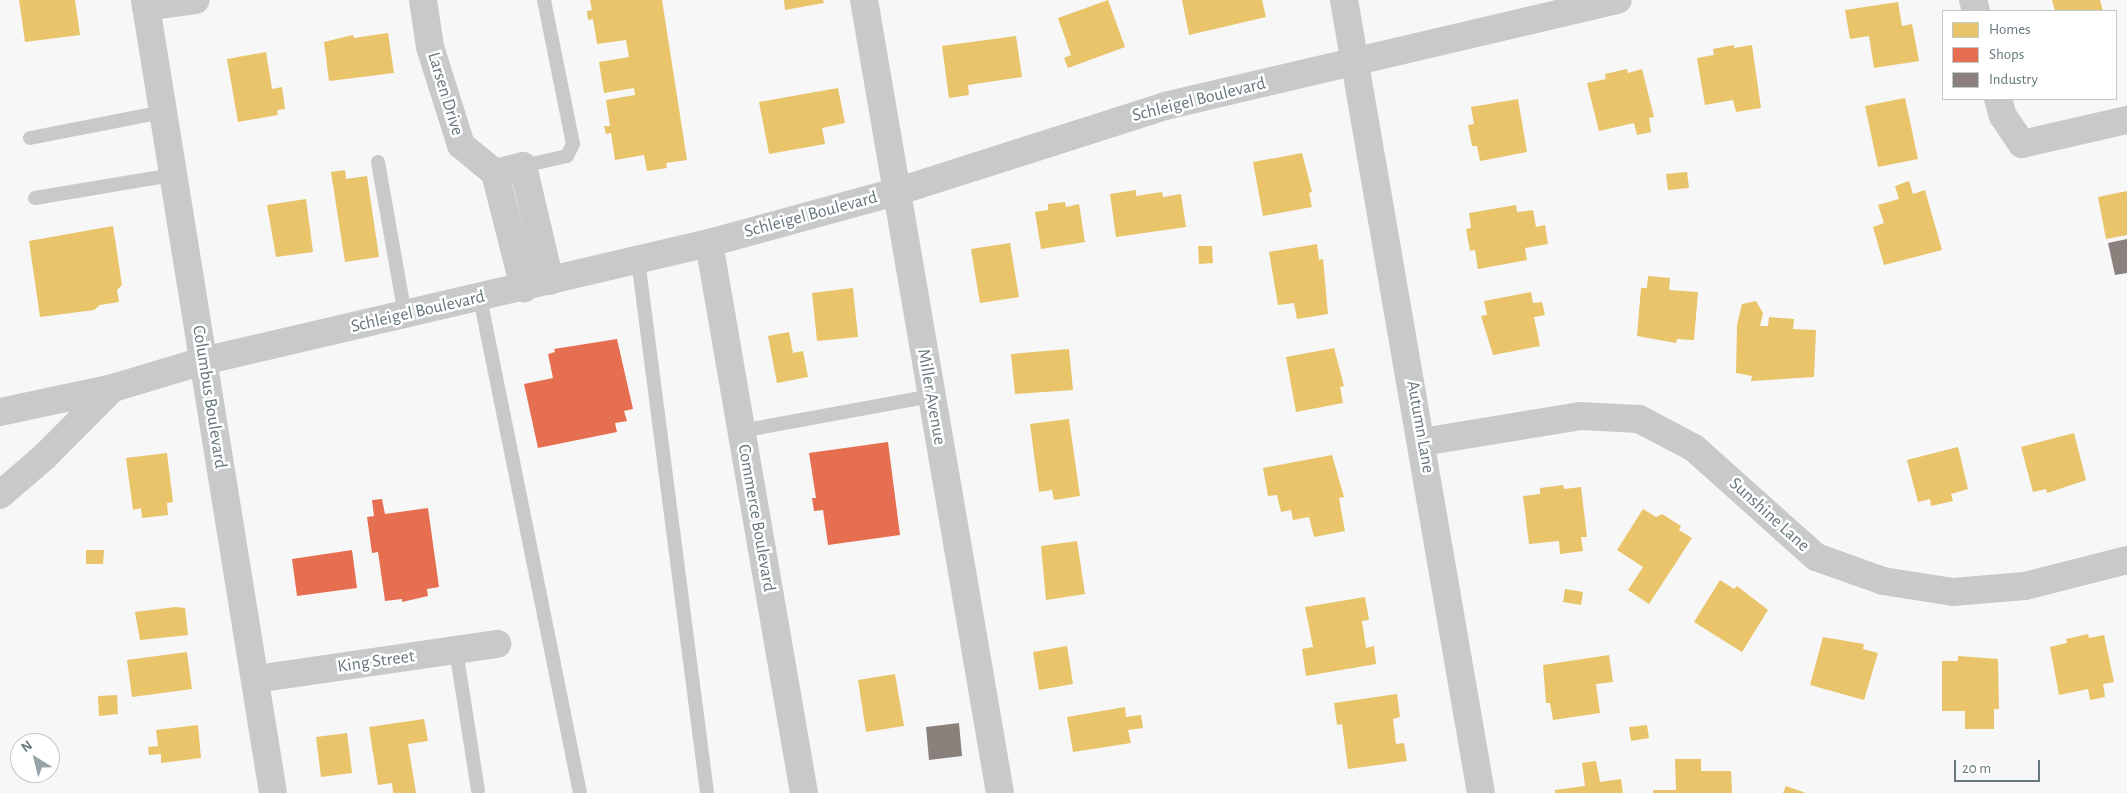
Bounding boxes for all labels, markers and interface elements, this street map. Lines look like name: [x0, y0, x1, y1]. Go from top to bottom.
legend: [1942, 10, 2117, 100]
text: Homes: [1989, 22, 2031, 37]
text: Shops: [1989, 47, 2024, 62]
street label: Larsen Drive: [422, 50, 468, 138]
text: Industry: [1989, 72, 2038, 87]
street label: Schleigel Boulevard: [1130, 73, 1268, 127]
street label: Schleigel Boulevard: [742, 187, 880, 243]
street label: Schleigel Boulevard: [349, 286, 487, 338]
street label: Columbus Boulevard: [187, 324, 231, 470]
street label: Miller Avenue: [912, 347, 950, 447]
street label: Autumn Lane: [1401, 379, 1439, 475]
street label: Commerce Boulevard: [732, 443, 780, 593]
street label: Sunshine Lane: [1724, 473, 1814, 557]
street label: King Street: [336, 646, 416, 678]
north arrow: [10, 733, 60, 783]
text: N: [19, 738, 35, 755]
scale bar: [1957, 750, 2043, 782]
text: 20 m: [1962, 761, 1991, 776]

